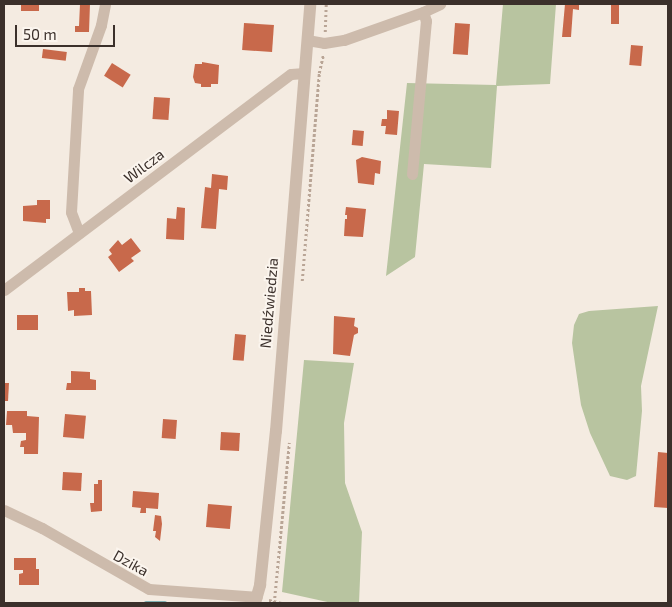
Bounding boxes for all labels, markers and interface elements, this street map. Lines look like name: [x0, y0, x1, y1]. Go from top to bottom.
scale bar: [18, 15, 118, 47]
text: 50 m: [23, 25, 57, 43]
street label: Wilcza: [120, 145, 168, 187]
street label: Niedźwiedzia: [256, 257, 282, 349]
street label: Dzika: [110, 546, 152, 580]

